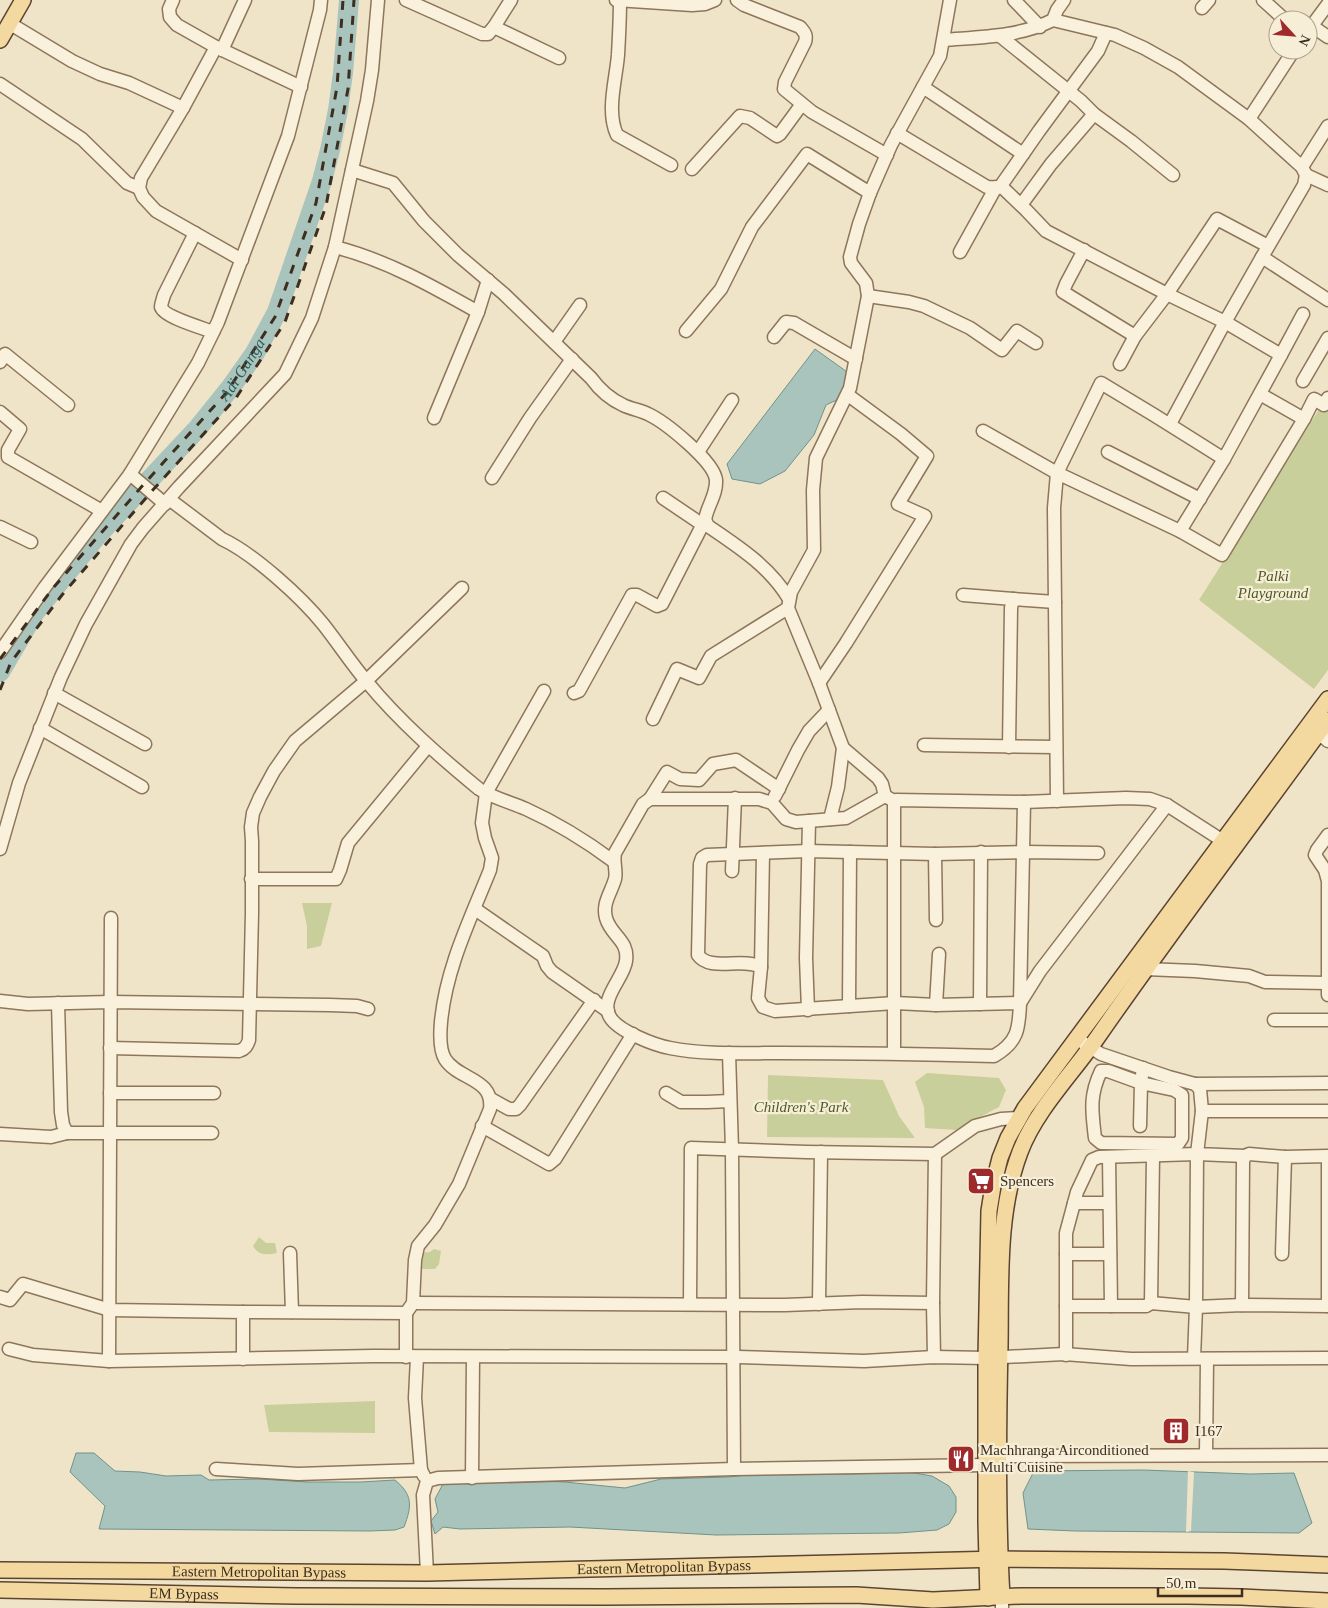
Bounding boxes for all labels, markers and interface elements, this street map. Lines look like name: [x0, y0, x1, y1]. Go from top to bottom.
north arrow: [1268, 10, 1318, 60]
text: N: [1295, 33, 1313, 48]
water label: Adi Ganga: [215, 335, 268, 404]
park label: Palki Playground: [1237, 568, 1309, 601]
park label: Children's Park: [754, 1099, 849, 1115]
supermarket icon: Spencers: [966, 1166, 996, 1196]
place label: Spencers: [1000, 1173, 1054, 1189]
building icon: I167: [1161, 1416, 1191, 1446]
place label: I167: [1195, 1423, 1223, 1439]
place label: Machhranga Airconditioned Multi Cuisine: [980, 1442, 1149, 1475]
restaurant icon: Machhranga Airconditioned Multi Cuisine: [946, 1444, 976, 1474]
street label: Eastern Metropolitan Bypass: [577, 1557, 751, 1577]
street label: Eastern Metropolitan Bypass: [172, 1563, 346, 1580]
scale bar: [1158, 1566, 1242, 1598]
text: 50 m: [1166, 1575, 1197, 1591]
street label: EM Bypass: [149, 1585, 219, 1602]

